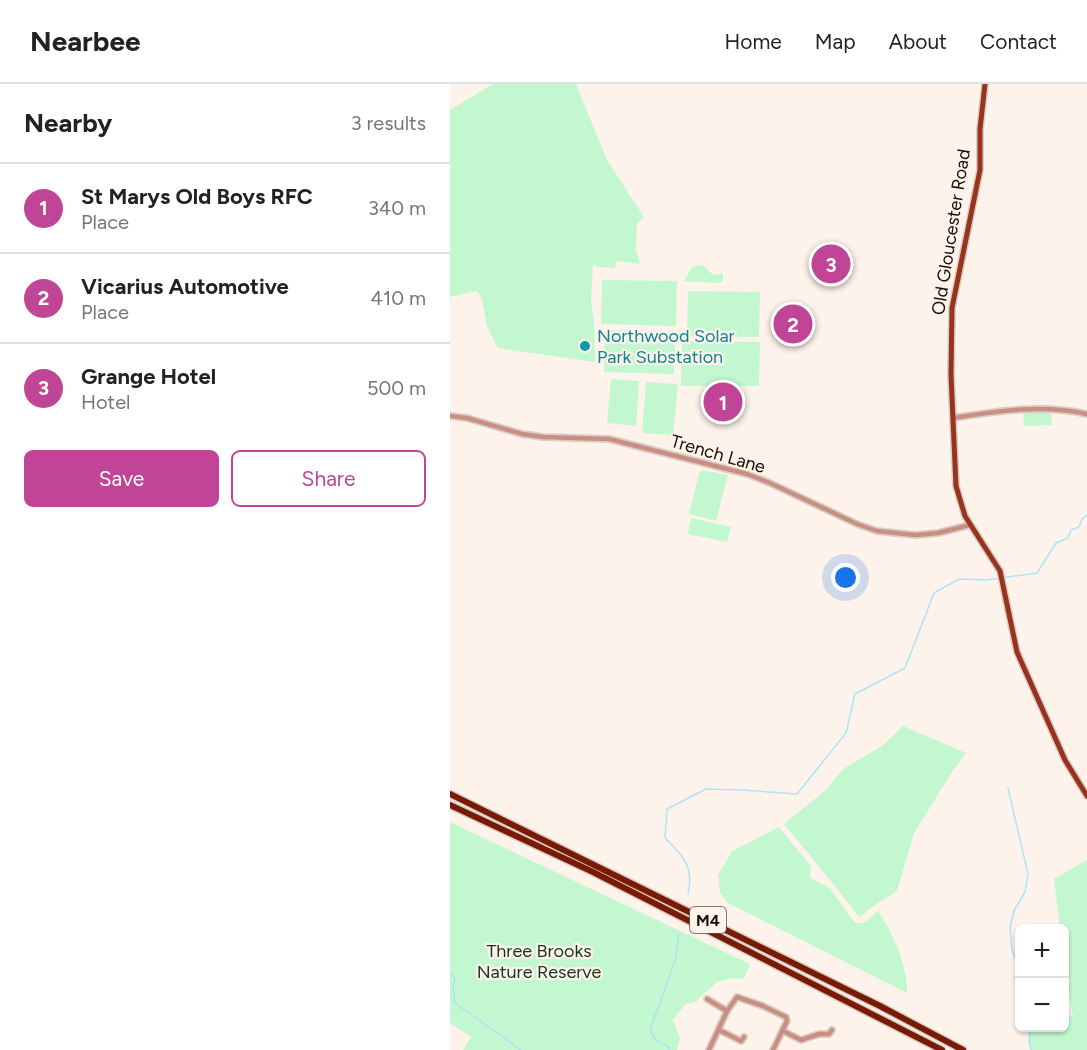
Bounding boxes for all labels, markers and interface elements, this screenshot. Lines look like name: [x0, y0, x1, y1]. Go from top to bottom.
text: Nearbee: [30, 24, 140, 58]
text: Home: [725, 29, 782, 54]
text: Map: [815, 29, 856, 54]
text: About: [889, 29, 947, 54]
text: Contact: [980, 29, 1057, 54]
text: Nearby: [24, 107, 112, 139]
text: 3 results: [351, 111, 426, 135]
street label: Old Gloucester Road: [927, 148, 975, 316]
text: St Marys Old Boys RFC: [81, 183, 313, 210]
text: 1: [39, 196, 48, 220]
text: 340 m: [368, 196, 426, 220]
text: Place: [81, 210, 129, 234]
pin: 3: [812, 242, 850, 286]
text: Vicarius Automotive: [81, 273, 289, 300]
text: 2: [38, 286, 49, 310]
text: 410 m: [371, 286, 426, 310]
text: Place: [81, 300, 129, 324]
pin: 2: [774, 302, 812, 346]
place label: Northwood Solar Park Substation: [597, 325, 735, 368]
marker: Northwood Solar Park Substation: [578, 339, 592, 353]
text: Grange Hotel: [81, 363, 216, 390]
text: 3: [38, 376, 49, 400]
text: 500 m: [367, 376, 426, 400]
pin: 1: [704, 380, 742, 424]
text: Hotel: [81, 390, 130, 414]
street label: Trench Lane: [668, 430, 768, 478]
button: Save: [24, 450, 219, 507]
button: Share: [231, 450, 426, 507]
your location: [831, 563, 860, 592]
road number: M4: [690, 907, 726, 933]
map controls: [1015, 924, 1069, 1032]
button: +: [1015, 924, 1069, 978]
park label: Three Brooks Nature Reserve: [477, 940, 602, 983]
button: −: [1015, 978, 1069, 1032]

